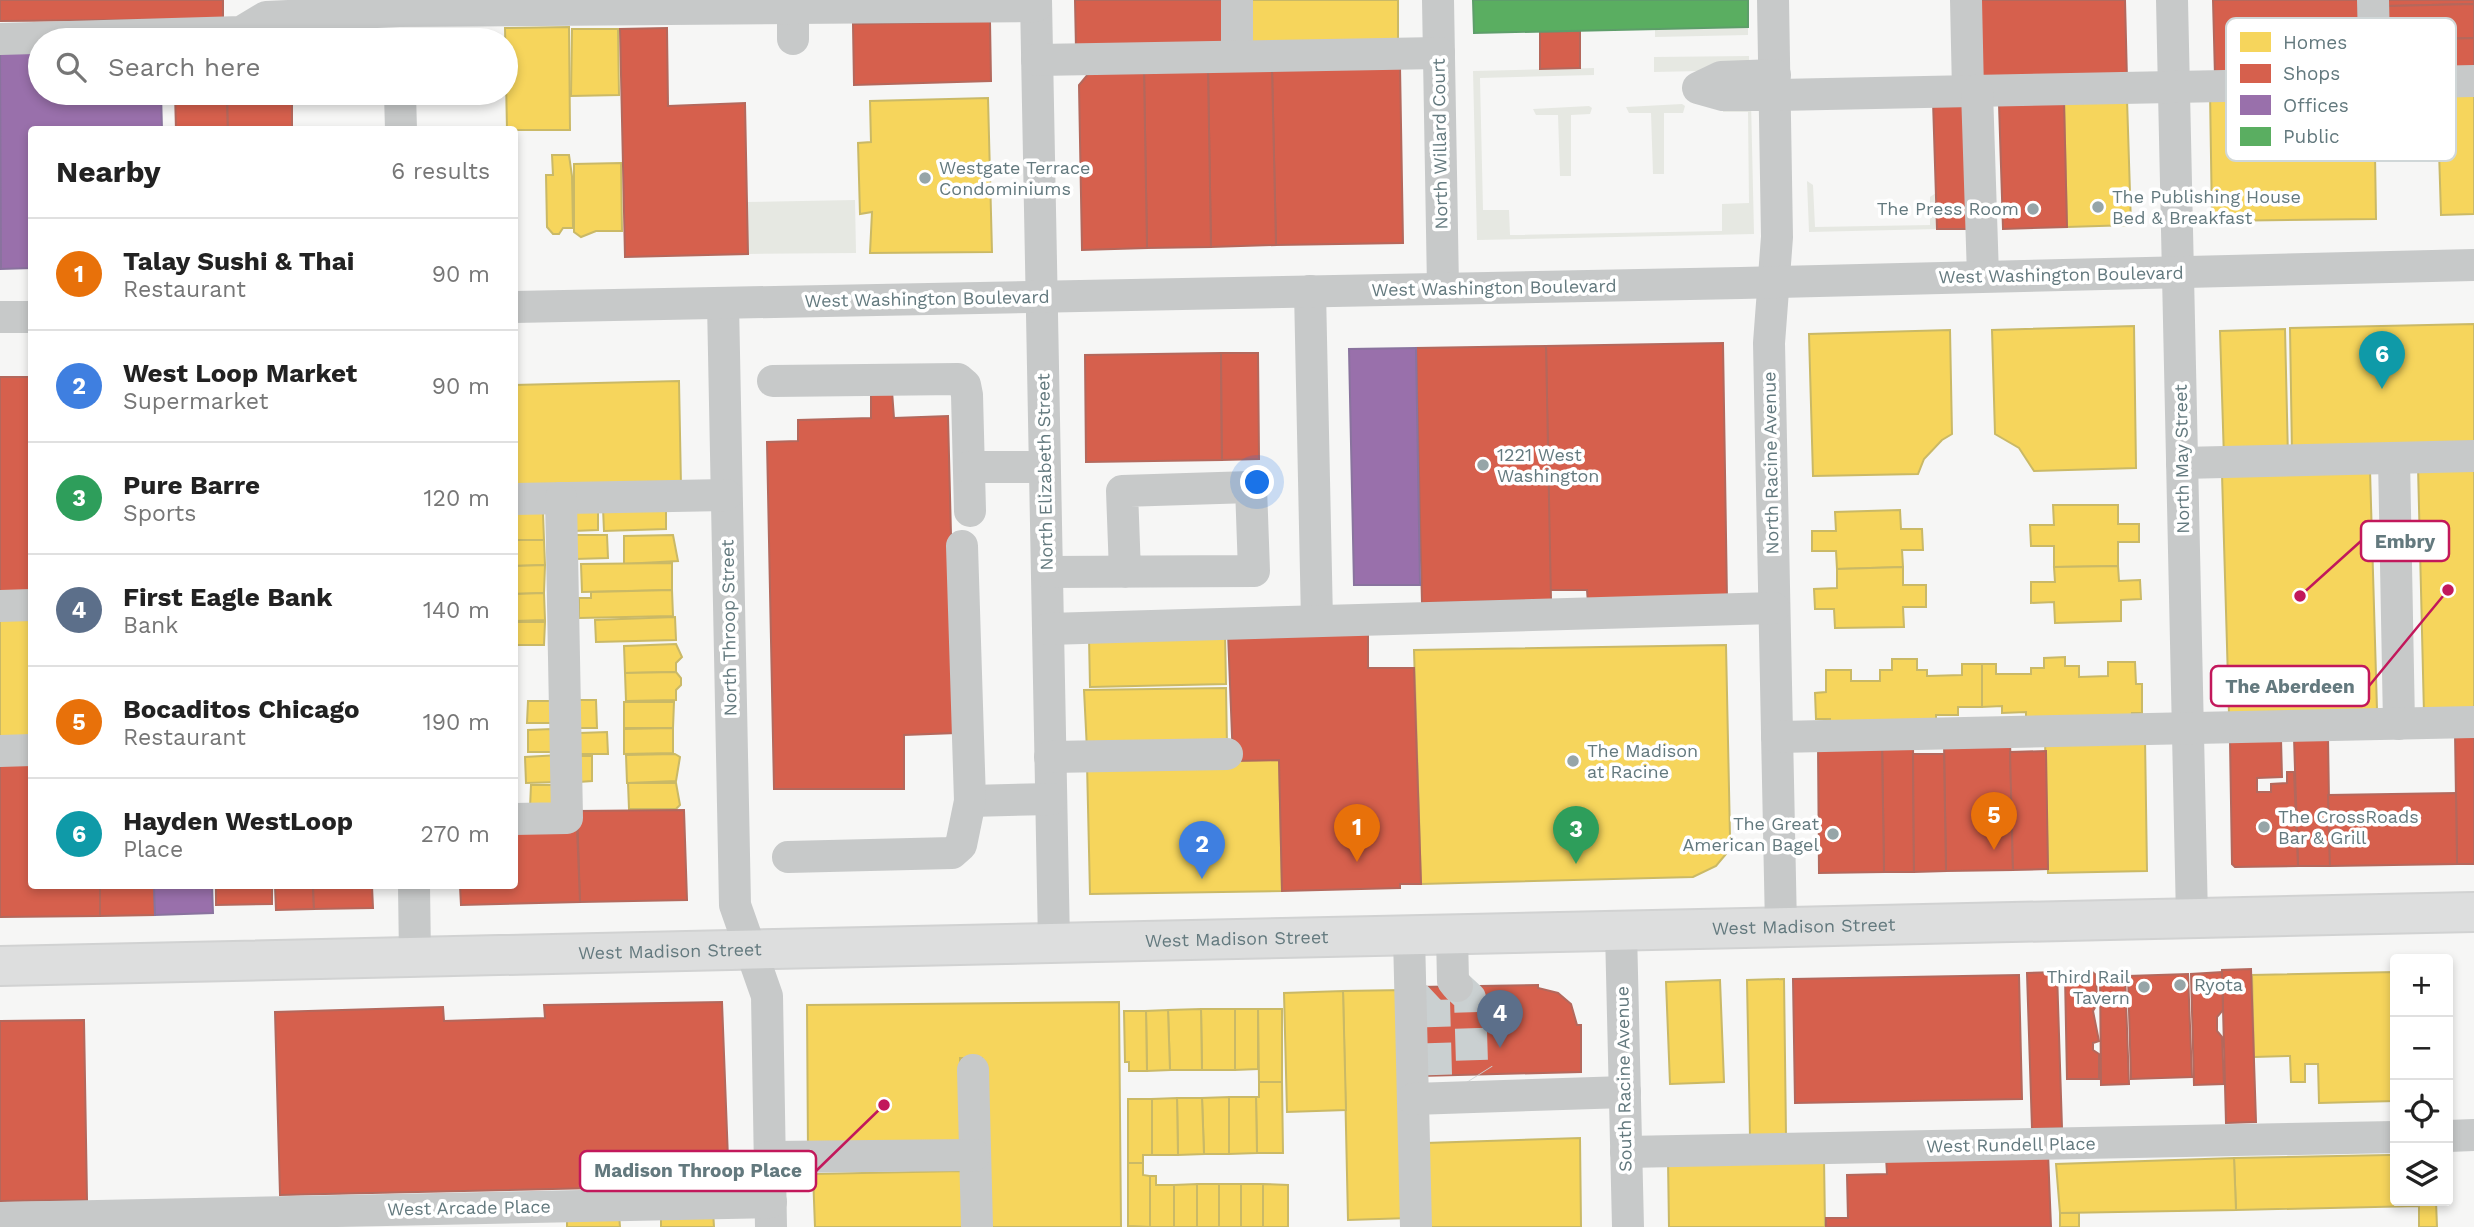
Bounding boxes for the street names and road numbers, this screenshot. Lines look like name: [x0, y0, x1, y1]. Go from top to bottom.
street label: North Willard Court: [1427, 58, 1451, 230]
street label: West Washington Boulevard: [1938, 262, 2184, 287]
street label: West Washington Boulevard: [1371, 275, 1617, 300]
street label: West Washington Boulevard: [804, 286, 1050, 311]
street label: North Racine Avenue: [1758, 371, 1783, 555]
street label: North Elizabeth Street: [1032, 373, 1057, 571]
street label: North May Street: [2170, 384, 2193, 534]
street label: North Throop Street: [716, 539, 741, 717]
street label: West Madison Street: [1712, 914, 1896, 939]
street label: West Madison Street: [1145, 926, 1329, 951]
street label: West Madison Street: [578, 938, 762, 963]
street label: South Racine Avenue: [1611, 986, 1636, 1172]
street label: West Rundell Place: [1926, 1133, 2096, 1156]
street label: West Arcade Place: [387, 1196, 551, 1219]

